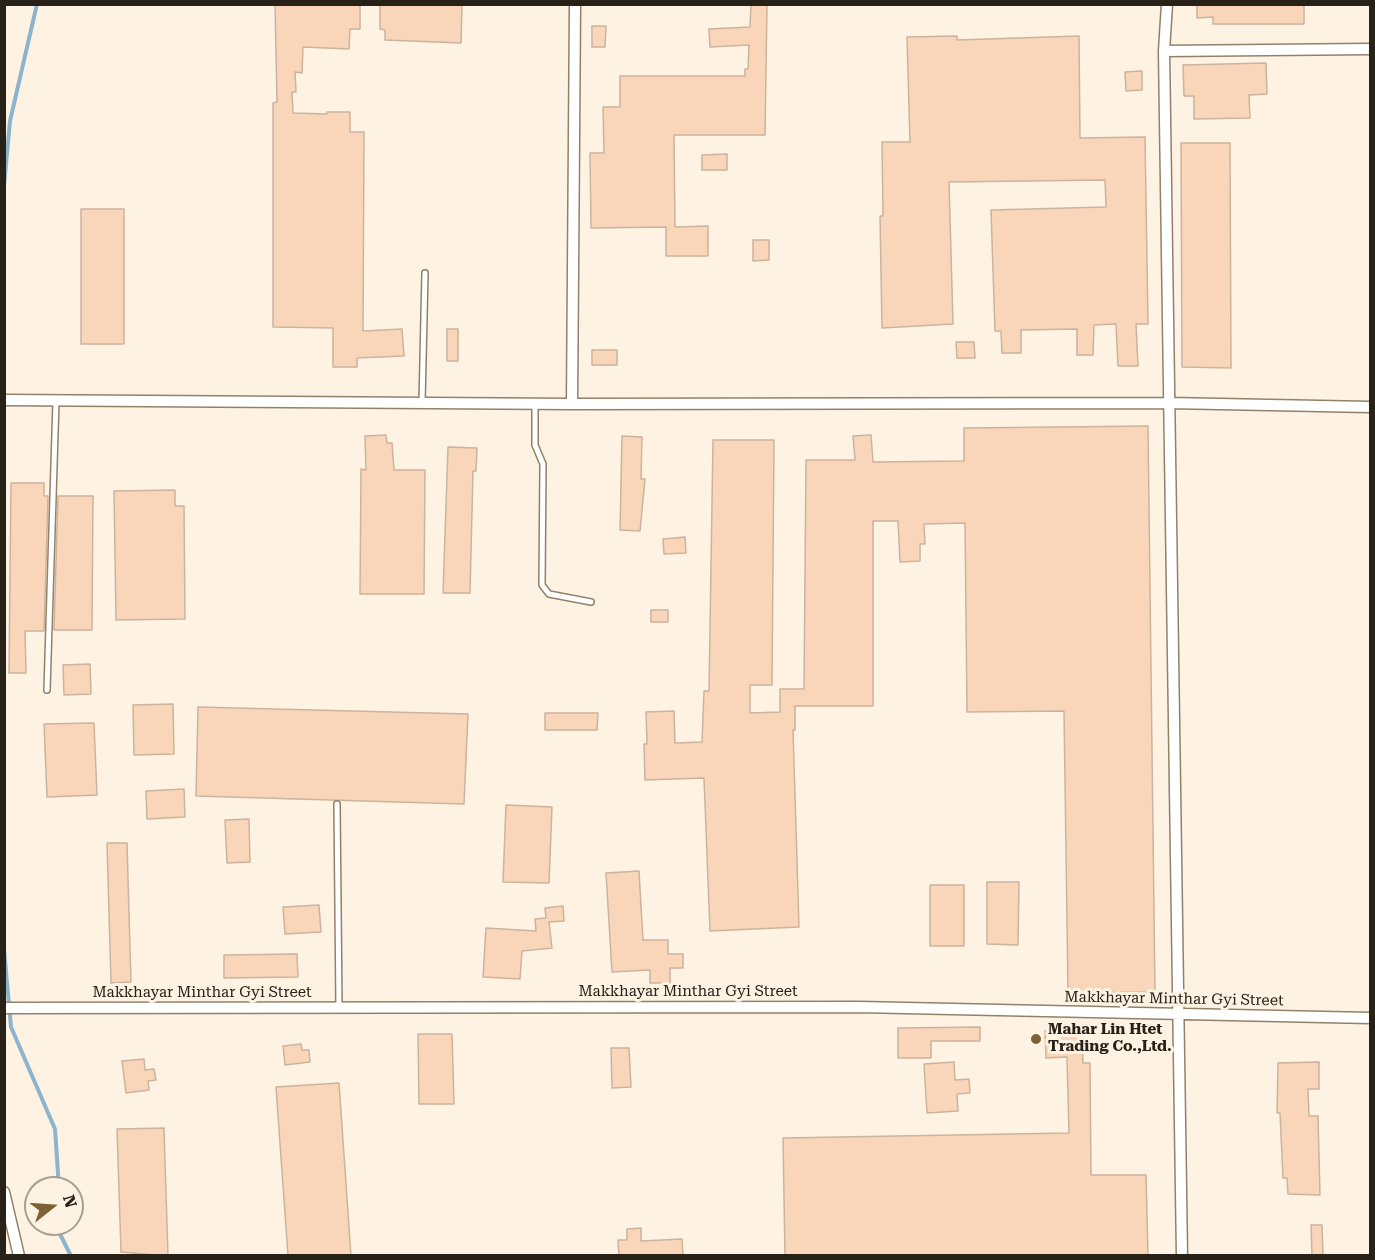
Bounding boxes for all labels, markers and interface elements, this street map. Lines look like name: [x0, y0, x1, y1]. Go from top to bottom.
street label: Makkhayar Minthar Gyi Street: [578, 983, 798, 1001]
street label: Makkhayar Minthar Gyi Street: [92, 984, 312, 1002]
street label: Makkhayar Minthar Gyi Street: [1064, 988, 1284, 1010]
place label: Mahar Lin Htet Trading Co.,Ltd.: [1048, 1021, 1172, 1056]
marker: Mahar Lin Htet Trading Co.,Ltd.: [1029, 1032, 1043, 1046]
north arrow: [24, 1176, 84, 1236]
text: N: [59, 1192, 81, 1210]

